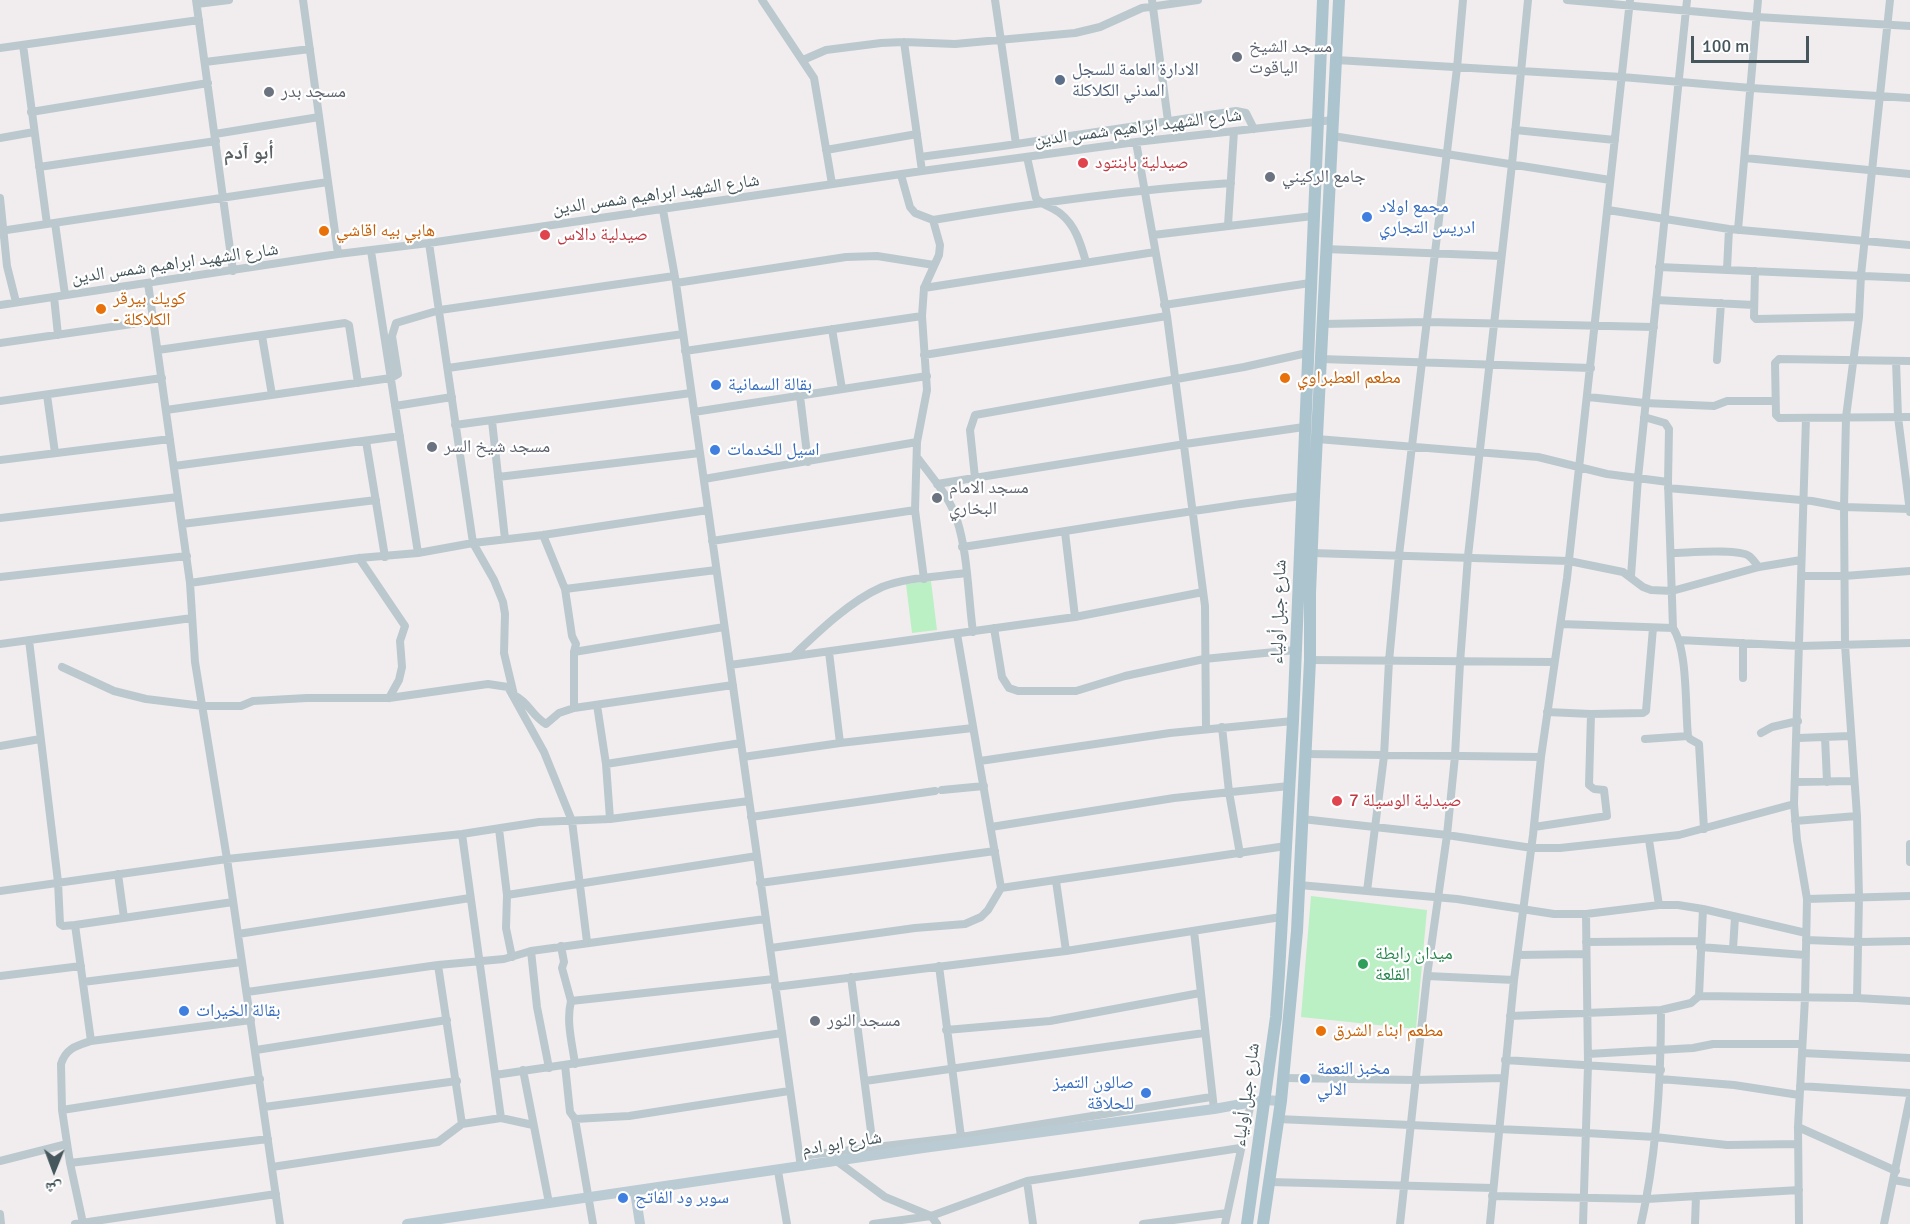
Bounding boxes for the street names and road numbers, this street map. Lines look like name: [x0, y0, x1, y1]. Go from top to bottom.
street label: شارع الشهيد ابراهيم شمس الدين: [1033, 105, 1243, 151]
street label: شارع الشهيد ابراهيم شمس الدين: [551, 170, 761, 220]
street label: شارع الشهيد ابراهيم شمس الدين: [70, 239, 280, 289]
street label: شارع جبل أولياء: [1266, 559, 1292, 665]
street label: شارع جبل أولياء: [1229, 1042, 1265, 1148]
street label: شارع ابو ادم: [801, 1127, 883, 1161]

